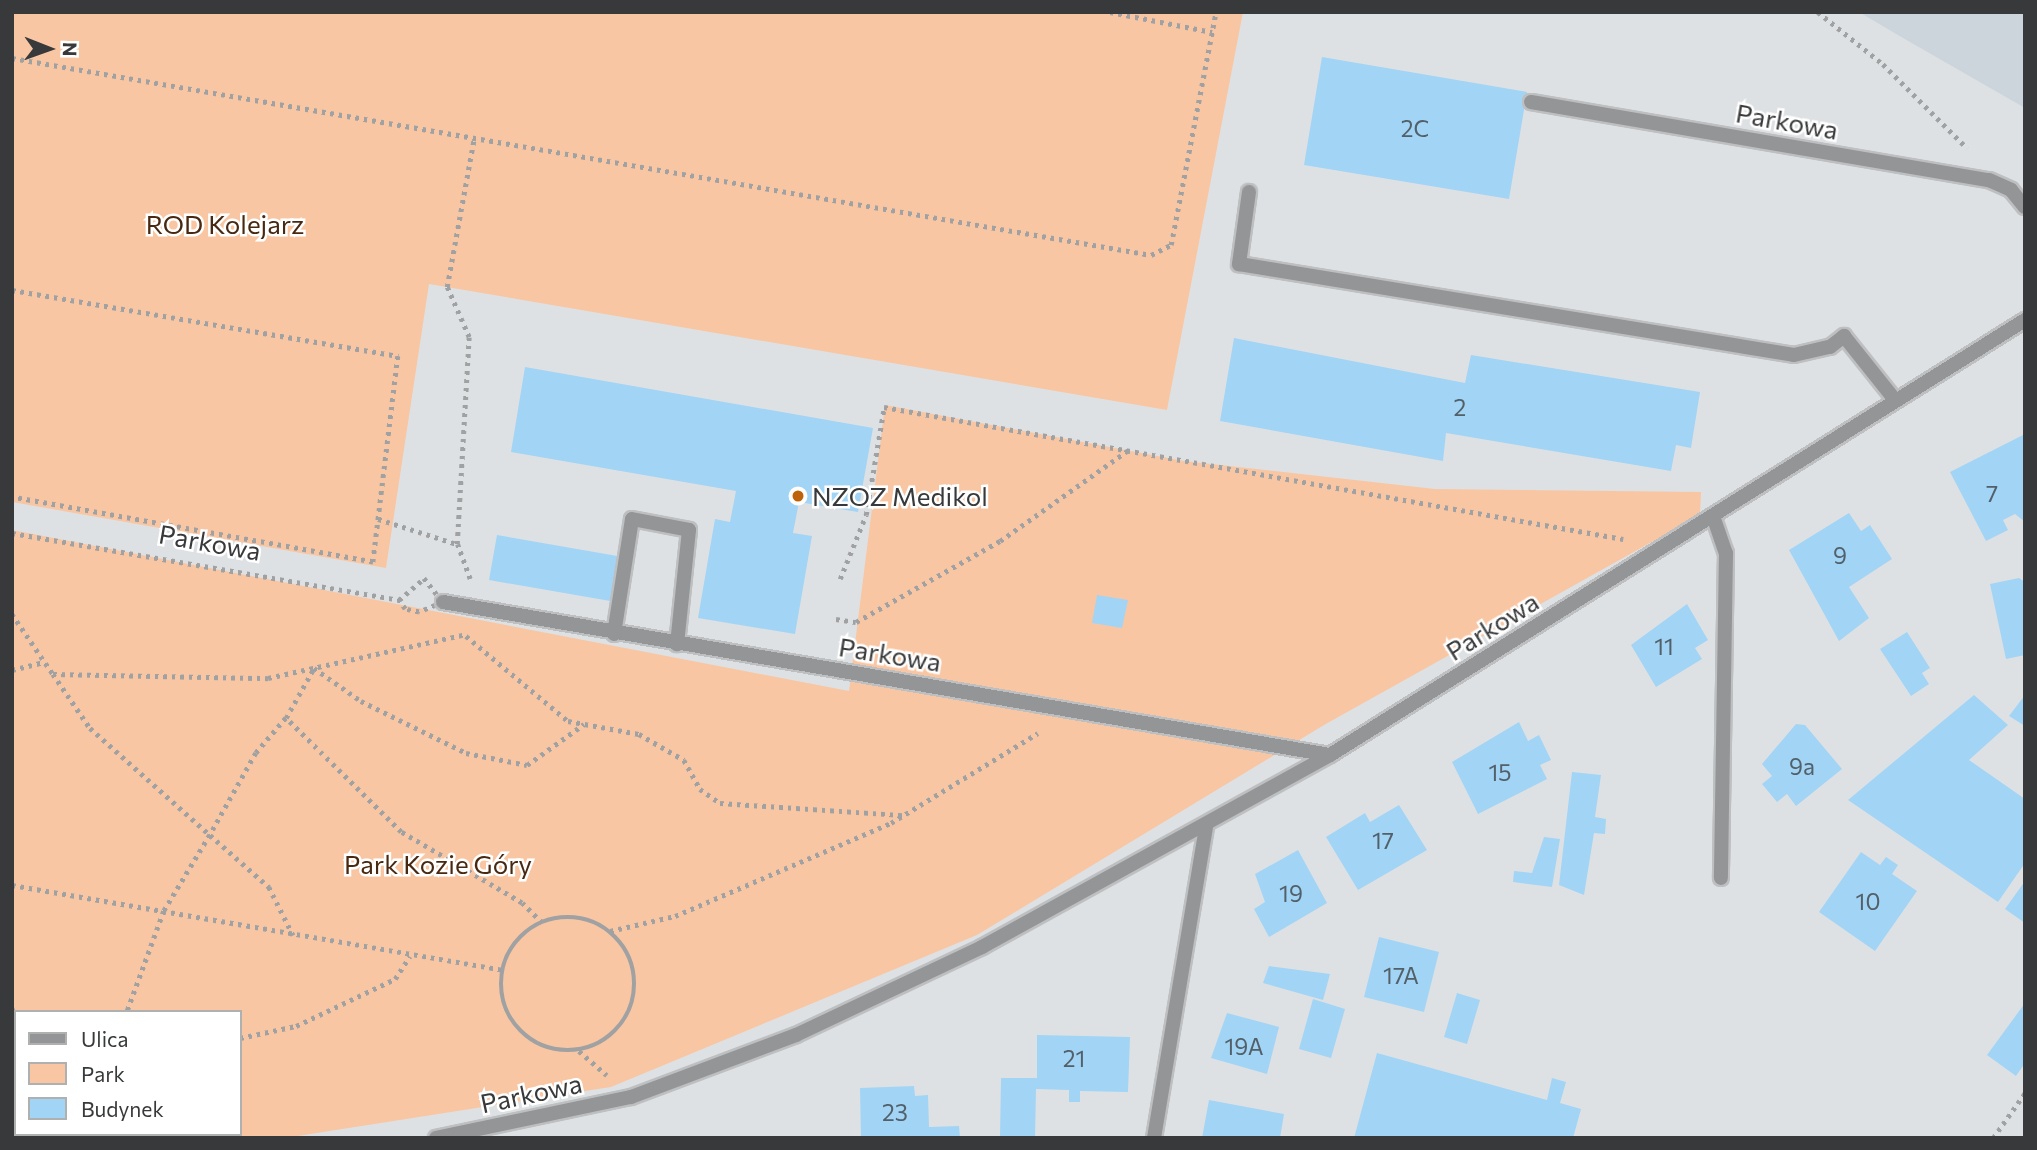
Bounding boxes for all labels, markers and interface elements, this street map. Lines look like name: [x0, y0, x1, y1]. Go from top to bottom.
north arrow: [14, 14, 84, 84]
text: N: [59, 42, 82, 57]
street label: Parkowa: [1734, 97, 1840, 145]
house number: 2C: [1401, 114, 1429, 142]
park label: ROD Kolejarz: [146, 208, 304, 240]
house number: 2: [1454, 393, 1466, 421]
house number: 7: [1986, 479, 1998, 507]
place label: NZOZ Medikol: [812, 480, 988, 512]
marker: NZOZ Medikol: [790, 488, 806, 504]
street label: Parkowa: [157, 518, 263, 566]
house number: 9: [1833, 541, 1847, 569]
street label: Parkowa: [1440, 585, 1544, 667]
street label: Parkowa: [837, 631, 943, 677]
house number: 11: [1654, 632, 1674, 660]
house number: 9a: [1789, 752, 1815, 780]
house number: 15: [1488, 758, 1512, 786]
house number: 17: [1372, 826, 1394, 854]
park label: Park Kozie Góry: [344, 848, 532, 880]
house number: 19: [1279, 879, 1303, 907]
house number: 10: [1856, 887, 1880, 915]
house number: 17A: [1383, 961, 1419, 989]
legend: [14, 1010, 242, 1136]
text: Ulica: [81, 1026, 128, 1051]
house number: 19A: [1224, 1032, 1264, 1060]
house number: 21: [1063, 1044, 1085, 1072]
text: Park: [81, 1061, 125, 1086]
street label: Parkowa: [477, 1067, 585, 1119]
text: Budynek: [81, 1096, 164, 1121]
house number: 23: [882, 1098, 908, 1126]

